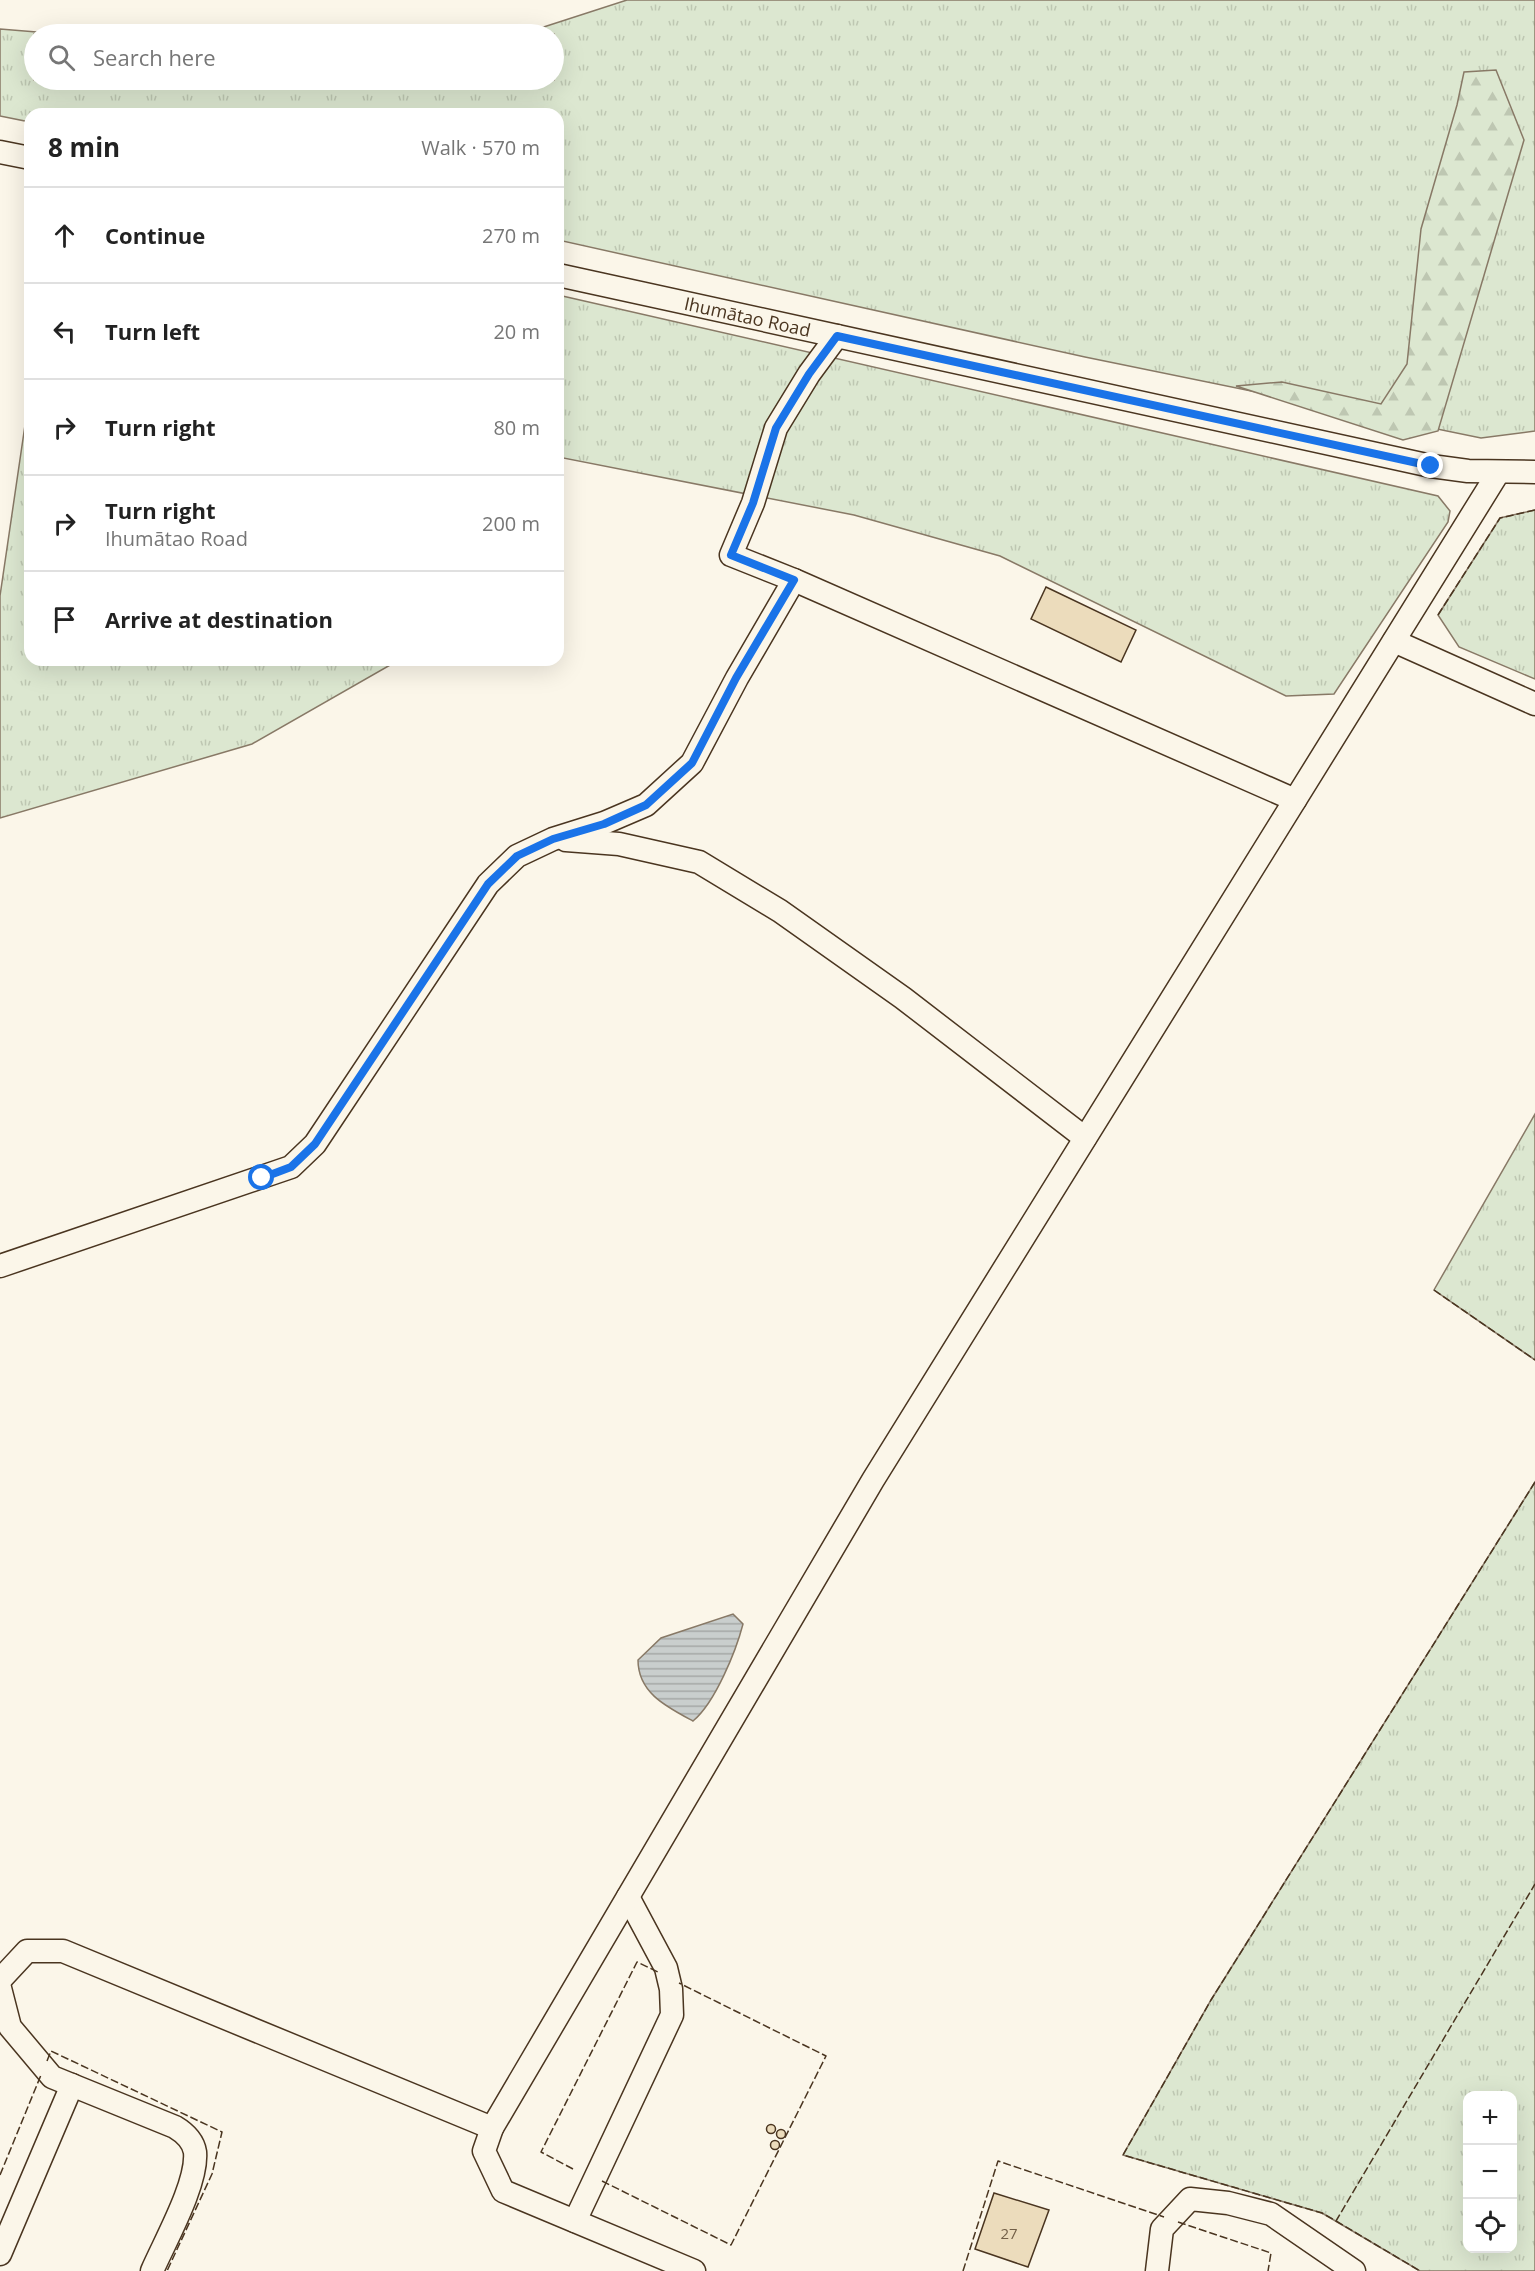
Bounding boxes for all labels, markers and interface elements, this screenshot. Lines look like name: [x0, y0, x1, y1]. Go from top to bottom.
search box: [24, 24, 564, 90]
icon: search: [45, 41, 78, 74]
text: Search here: [93, 42, 216, 72]
text: 8 min: [48, 129, 120, 165]
text: Walk · 570 m: [421, 134, 540, 161]
icon: ahead: [48, 219, 81, 252]
text: Continue: [105, 220, 205, 250]
text: 270 m: [482, 222, 540, 249]
street label: Ihumātao Road: [682, 291, 813, 342]
icon: left: [48, 315, 81, 348]
text: Turn left: [105, 316, 200, 346]
text: 20 m: [493, 318, 540, 345]
icon: right: [48, 411, 81, 444]
text: Turn right: [105, 412, 216, 442]
text: 80 m: [493, 414, 540, 441]
route end: [1417, 452, 1443, 478]
text: Turn right: [105, 495, 216, 525]
icon: right: [48, 507, 81, 540]
text: 200 m: [482, 510, 540, 537]
text: Ihumātao Road: [105, 525, 248, 552]
icon: arrive: [48, 603, 81, 636]
text: Arrive at destination: [105, 604, 333, 634]
route start: [248, 1164, 274, 1190]
map controls: [1463, 2091, 1517, 2253]
button: +: [1463, 2091, 1517, 2145]
button: −: [1463, 2145, 1517, 2199]
button: locate: [1463, 2199, 1517, 2253]
house number: 27: [1000, 2223, 1018, 2243]

